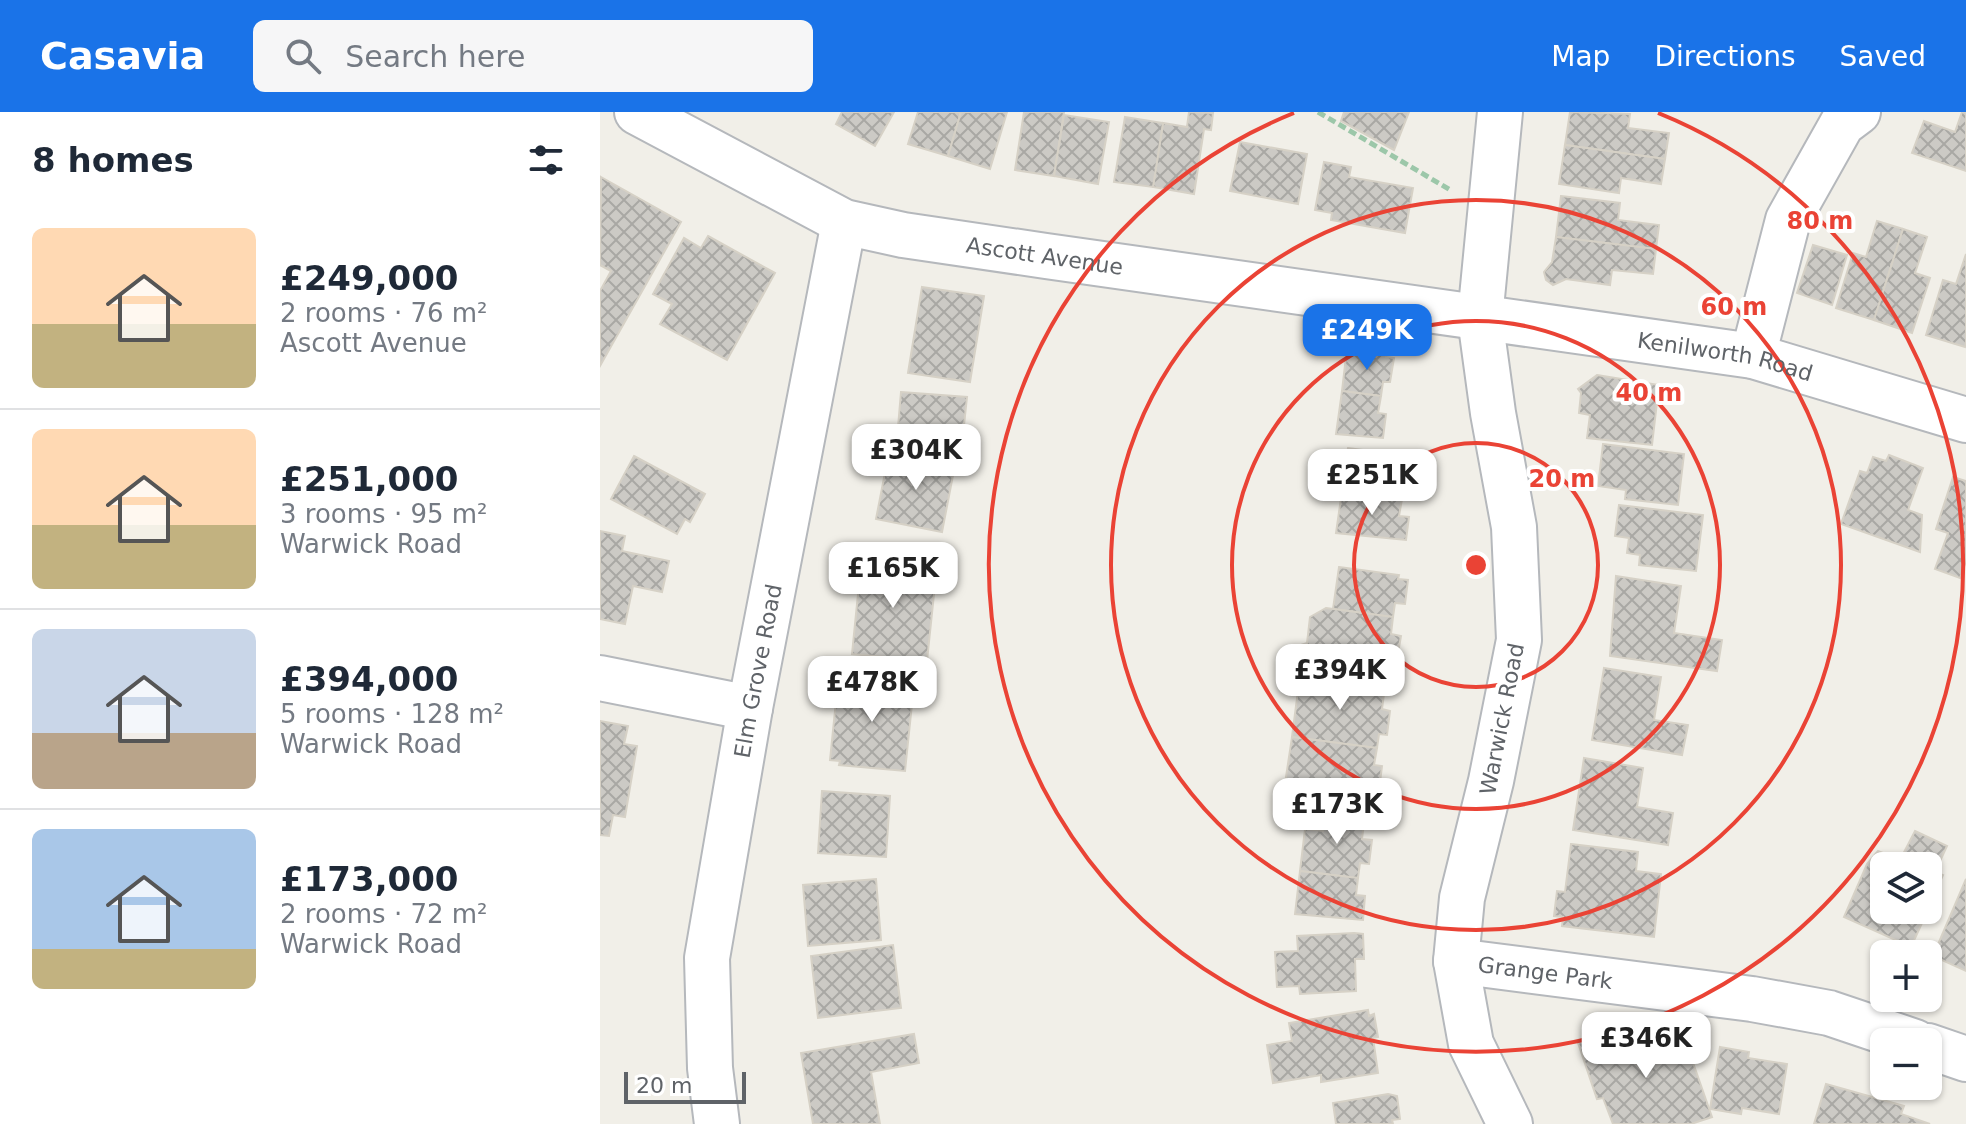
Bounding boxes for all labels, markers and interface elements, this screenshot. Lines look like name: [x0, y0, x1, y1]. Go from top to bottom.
search box: [253, 20, 813, 92]
text: Casavia: [40, 34, 205, 78]
icon: search: [281, 34, 325, 78]
text: Search here: [345, 39, 525, 74]
text: Map: [1551, 40, 1610, 73]
text: Directions: [1654, 40, 1795, 73]
text: Saved: [1839, 40, 1926, 73]
icon: filters: [524, 138, 568, 182]
text: 8 homes: [32, 140, 194, 180]
text: 80 m: [1787, 207, 1853, 235]
street label: Ascott Avenue: [965, 232, 1125, 279]
text: £249,000: [280, 258, 459, 298]
icon: home: [96, 260, 192, 356]
text: 60 m: [1701, 293, 1767, 321]
text: 2 rooms · 76 m²: [280, 298, 488, 328]
pin: £249K: [1311, 304, 1423, 372]
text: £249K: [1321, 315, 1413, 345]
street label: Kenilworth Road: [1636, 327, 1816, 386]
text: Ascott Avenue: [280, 328, 467, 358]
text: 40 m: [1616, 379, 1682, 407]
pin: £304K: [860, 424, 972, 492]
text: £304K: [870, 435, 962, 465]
pin: £251K: [1316, 449, 1428, 517]
text: £251,000: [280, 459, 459, 499]
text: £251K: [1326, 460, 1418, 490]
icon: home: [96, 461, 192, 557]
text: 20 m: [1529, 465, 1595, 493]
text: 3 rooms · 95 m²: [280, 499, 488, 529]
text: Warwick Road: [280, 529, 462, 559]
pin: £165K: [837, 542, 949, 610]
centre of rings: [1462, 551, 1490, 579]
text: £165K: [847, 553, 939, 583]
street label: Elm Grove Road: [729, 582, 786, 760]
street label: Warwick Road: [1475, 641, 1529, 797]
pin: £394K: [1284, 644, 1396, 712]
text: £394K: [1294, 655, 1386, 685]
pin: £478K: [816, 656, 928, 724]
text: £394,000: [280, 659, 459, 699]
icon: home: [96, 661, 192, 757]
text: £478K: [826, 667, 918, 697]
text: 5 rooms · 128 m²: [280, 699, 504, 729]
text: Warwick Road: [280, 729, 462, 759]
pin: £173K: [1281, 778, 1393, 846]
text: £173K: [1291, 789, 1383, 819]
map controls: [1870, 852, 1942, 1100]
button: layers: [1870, 852, 1942, 924]
text: £173,000: [280, 859, 459, 899]
icon: home: [96, 861, 192, 957]
text: 2 rooms · 72 m²: [280, 899, 488, 929]
text: Warwick Road: [280, 929, 462, 959]
button: +: [1870, 940, 1942, 1012]
street label: Grange Park: [1476, 951, 1614, 994]
pin: £346K: [1590, 1012, 1702, 1080]
text: £346K: [1600, 1023, 1692, 1053]
button: −: [1870, 1028, 1942, 1100]
scale bar: [624, 1068, 746, 1104]
text: 20 m: [636, 1073, 692, 1098]

